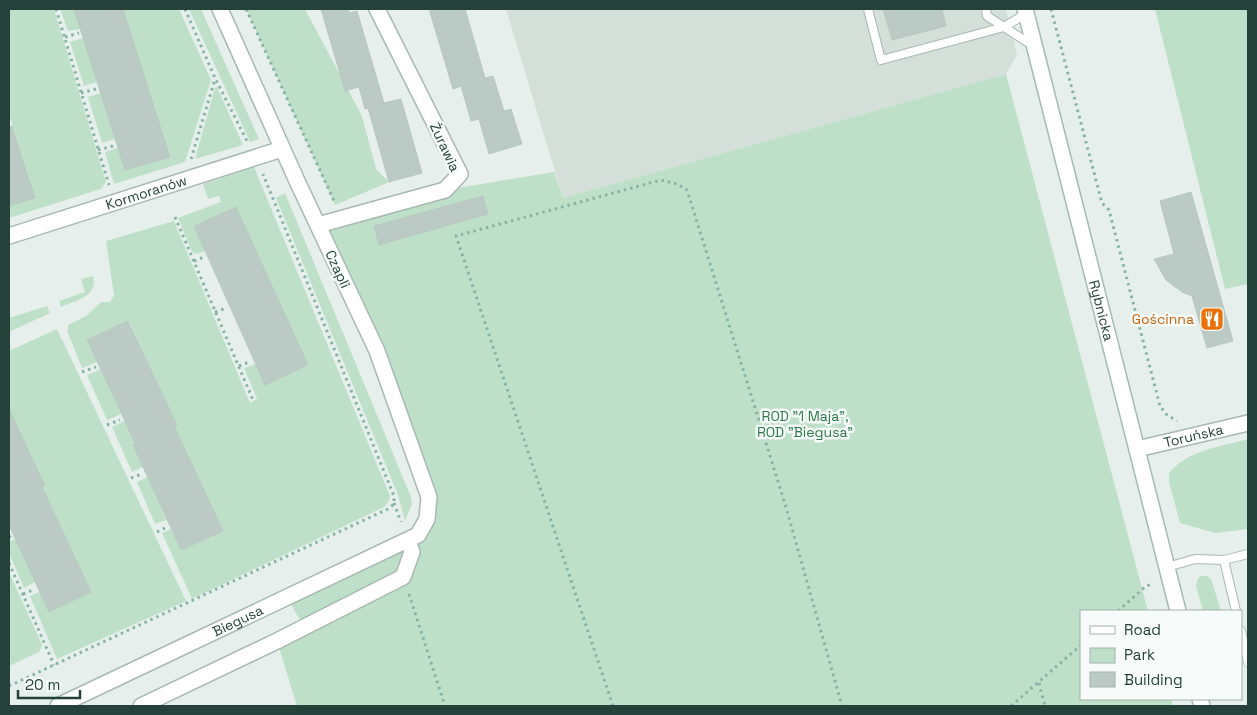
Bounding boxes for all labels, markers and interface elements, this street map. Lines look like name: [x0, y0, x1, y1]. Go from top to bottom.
street label: Żurawia: [426, 120, 464, 174]
street label: Kormoranów: [103, 171, 189, 214]
street label: Czapli: [321, 247, 355, 291]
street label: Rybnicka: [1085, 278, 1118, 343]
restaurant icon: Gościnna: [1199, 306, 1225, 332]
place label: Gościnna: [1132, 310, 1194, 328]
park label: ROD "1 Maja", ROD "Biegusa": [757, 407, 853, 441]
street label: Toruńska: [1162, 420, 1225, 451]
street label: Biegusa: [210, 601, 266, 640]
legend: [1080, 610, 1242, 700]
text: Road: [1124, 620, 1161, 639]
text: Park: [1124, 645, 1155, 664]
scale bar: [18, 668, 80, 700]
text: Building: [1124, 670, 1183, 689]
text: 20 m: [25, 675, 60, 694]

